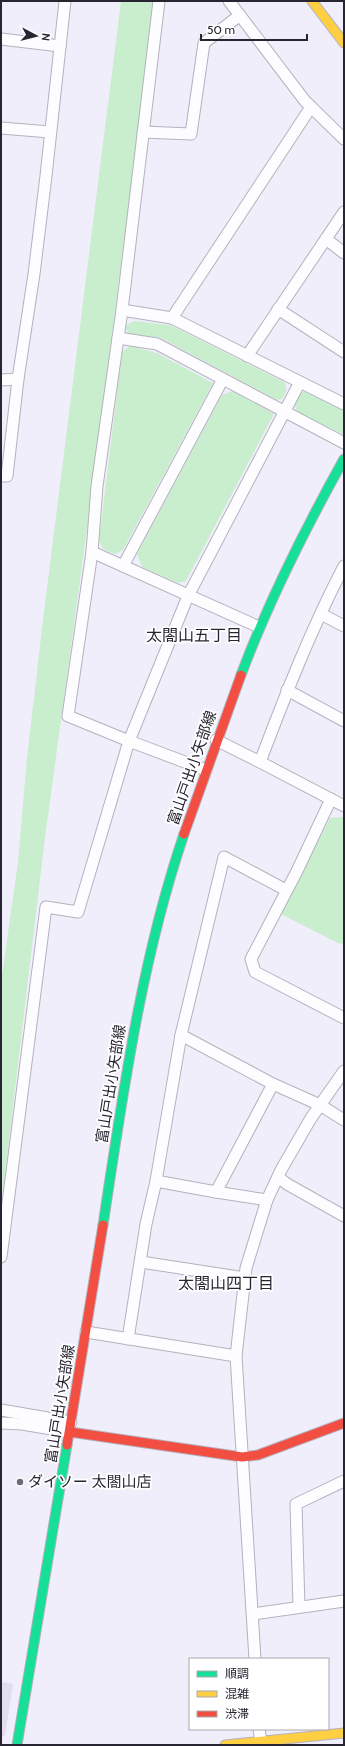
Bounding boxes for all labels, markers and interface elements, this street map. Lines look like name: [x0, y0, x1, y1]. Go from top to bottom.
north arrow: [16, 16, 56, 56]
scale bar: [201, 16, 307, 42]
text: 50 m: [207, 22, 235, 37]
text: N: [39, 33, 53, 42]
district label: 太閤山五丁目: [146, 626, 242, 645]
street label: 富山戸出小矢部線: [164, 708, 220, 828]
street label: 富山戸出小矢部線: [93, 1023, 129, 1145]
district label: 太閤山四丁目: [178, 1274, 274, 1293]
street label: 富山戸出小矢部線: [42, 1343, 78, 1465]
place label: ダイソー 太閤山店: [28, 1473, 151, 1491]
marker: ダイソー 太閤山店: [15, 1477, 25, 1487]
legend: [189, 1658, 329, 1730]
text: 順調: [225, 1666, 249, 1681]
text: 混雑: [225, 1686, 249, 1701]
text: 渋滞: [225, 1706, 249, 1721]

